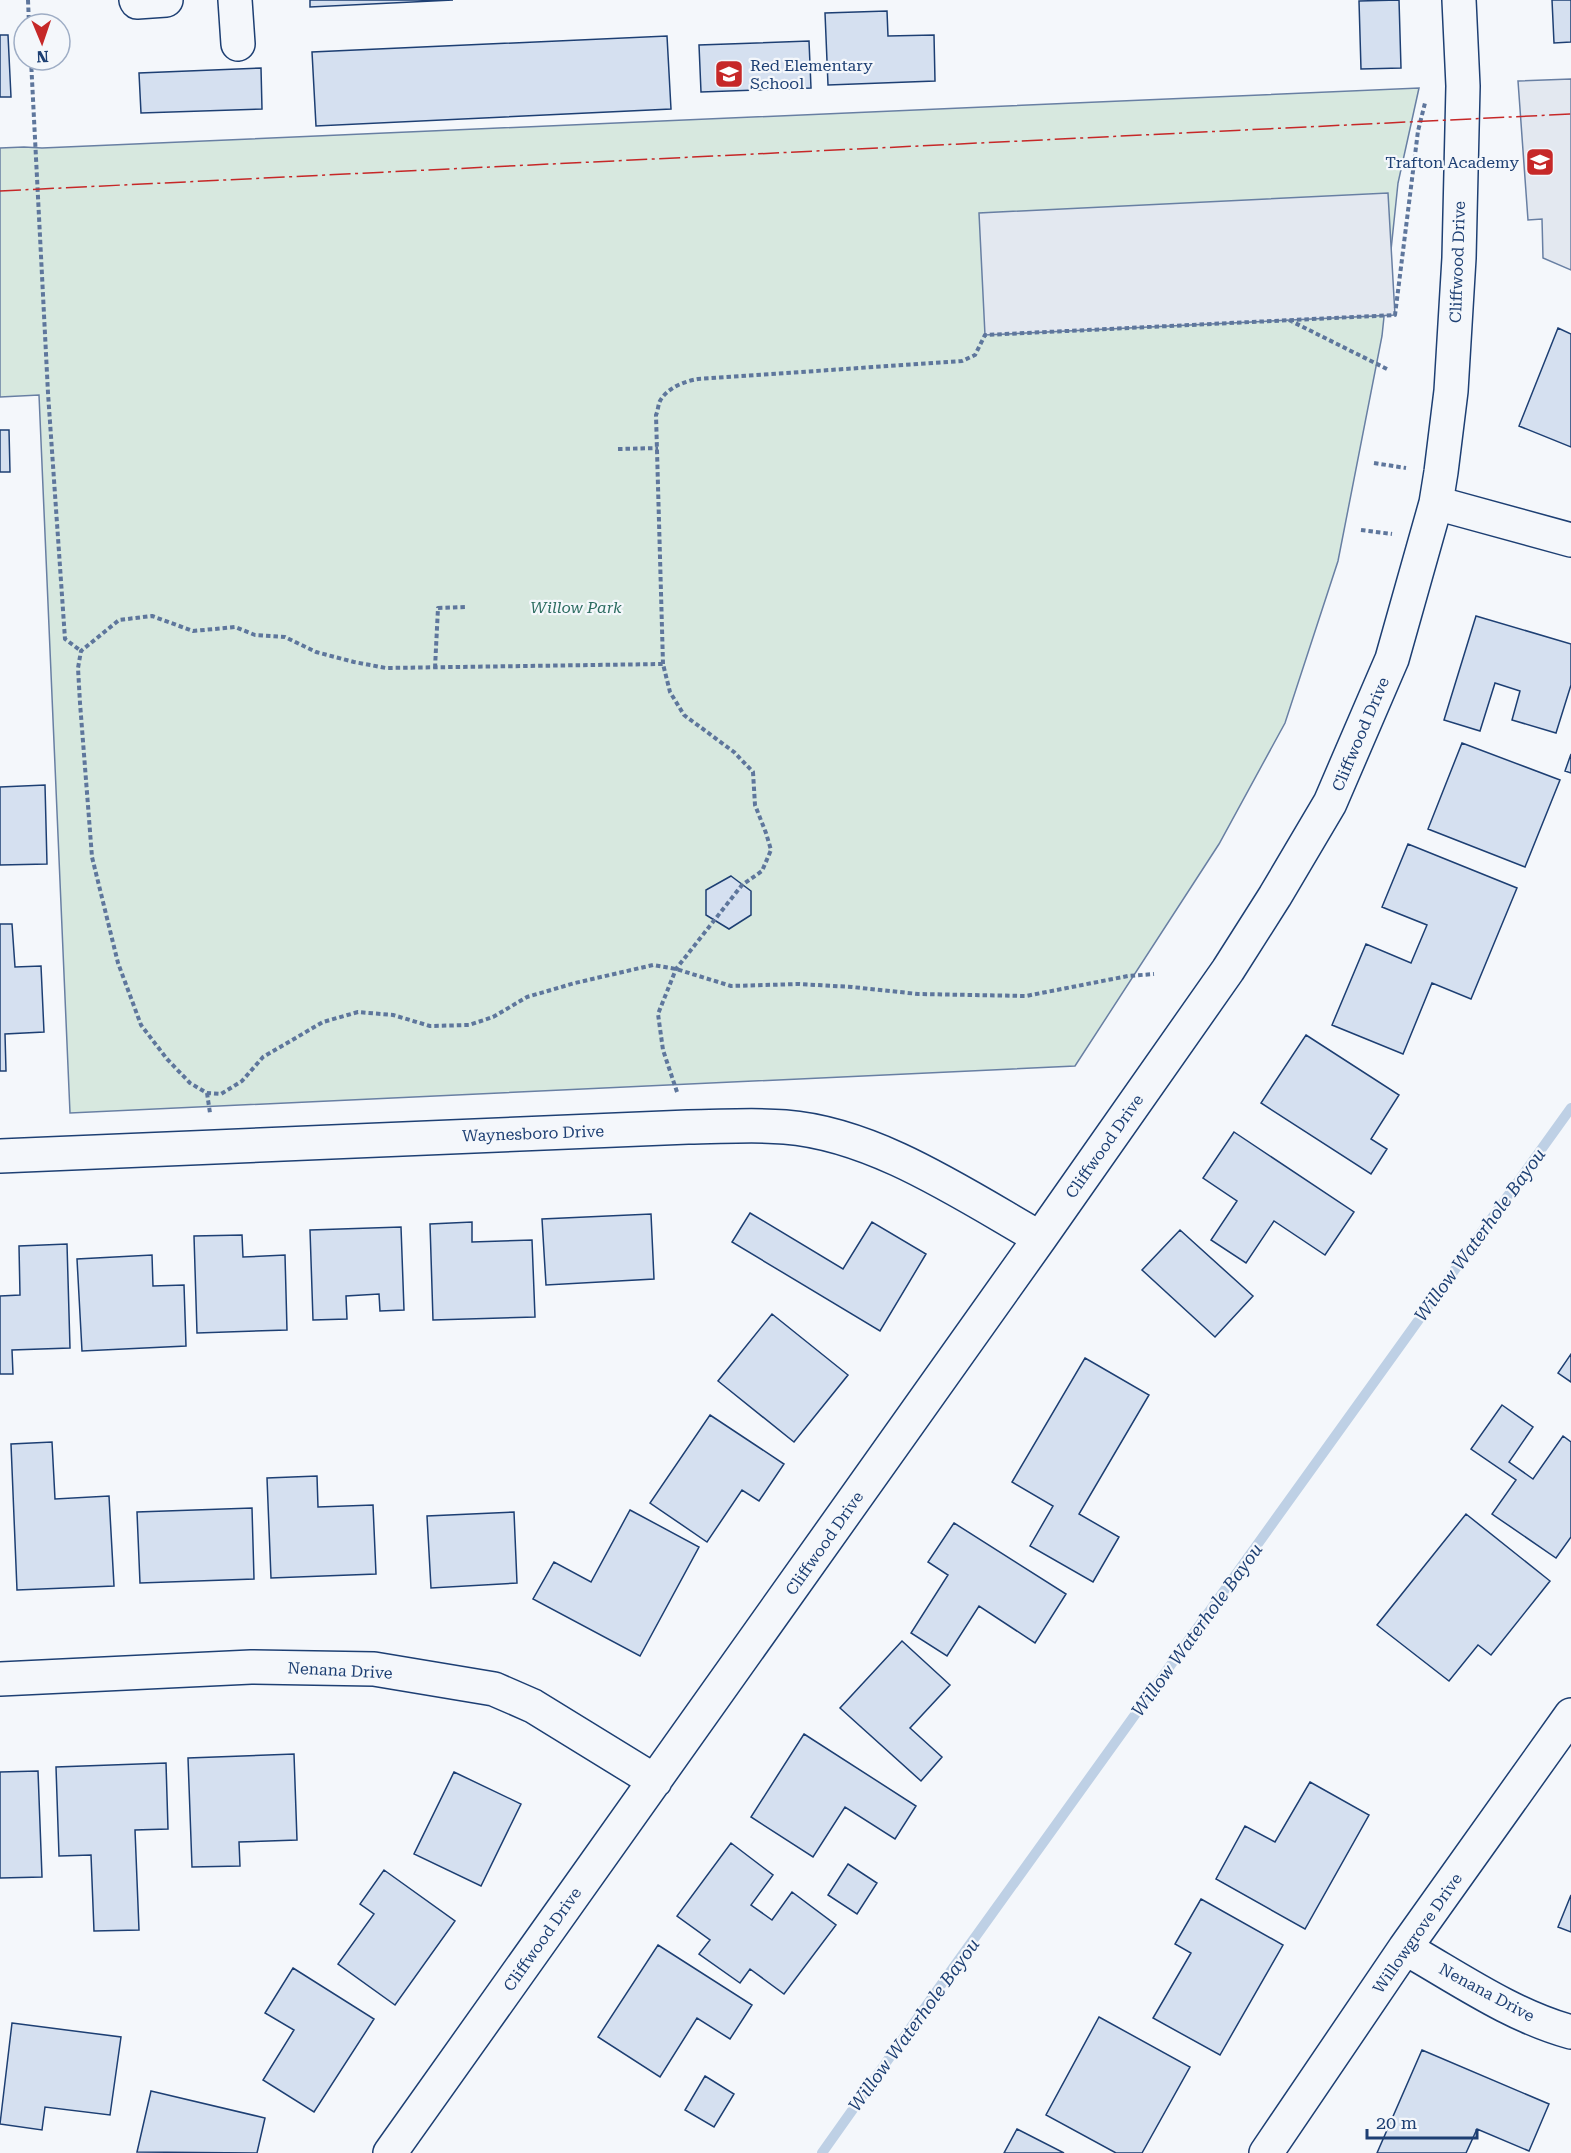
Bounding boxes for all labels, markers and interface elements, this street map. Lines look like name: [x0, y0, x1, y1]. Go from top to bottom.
north arrow: [12, 12, 72, 72]
text: N: [36, 47, 49, 66]
place label: Red Elementary School: [750, 56, 873, 93]
school or university icon: Red Elementary School: [713, 58, 745, 90]
school or university icon: Trafton Academy: [1524, 146, 1556, 178]
place label: Trafton Academy: [1385, 153, 1520, 172]
street label: Cliffwood Drive: [1446, 200, 1469, 323]
park label: Willow Park: [530, 598, 622, 617]
street label: Cliffwood Drive: [1328, 674, 1393, 794]
street label: Cliffwood Drive: [1062, 1091, 1147, 1202]
street label: Waynesboro Drive: [462, 1122, 605, 1145]
water label: Willow Waterhole Bayou: [1410, 1144, 1550, 1325]
street label: Cliffwood Drive: [782, 1488, 867, 1599]
water label: Willow Waterhole Bayou: [1127, 1539, 1267, 1720]
street label: Nenana Drive: [287, 1658, 393, 1683]
street label: Willowgrove Drive: [1369, 1869, 1466, 1997]
street label: Cliffwood Drive: [500, 1884, 585, 1995]
water label: Willow Waterhole Bayou: [844, 1934, 984, 2115]
street label: Nenana Drive: [1436, 1959, 1538, 2026]
scale bar: [1367, 2102, 1476, 2140]
text: 20 m: [1376, 2112, 1417, 2133]

